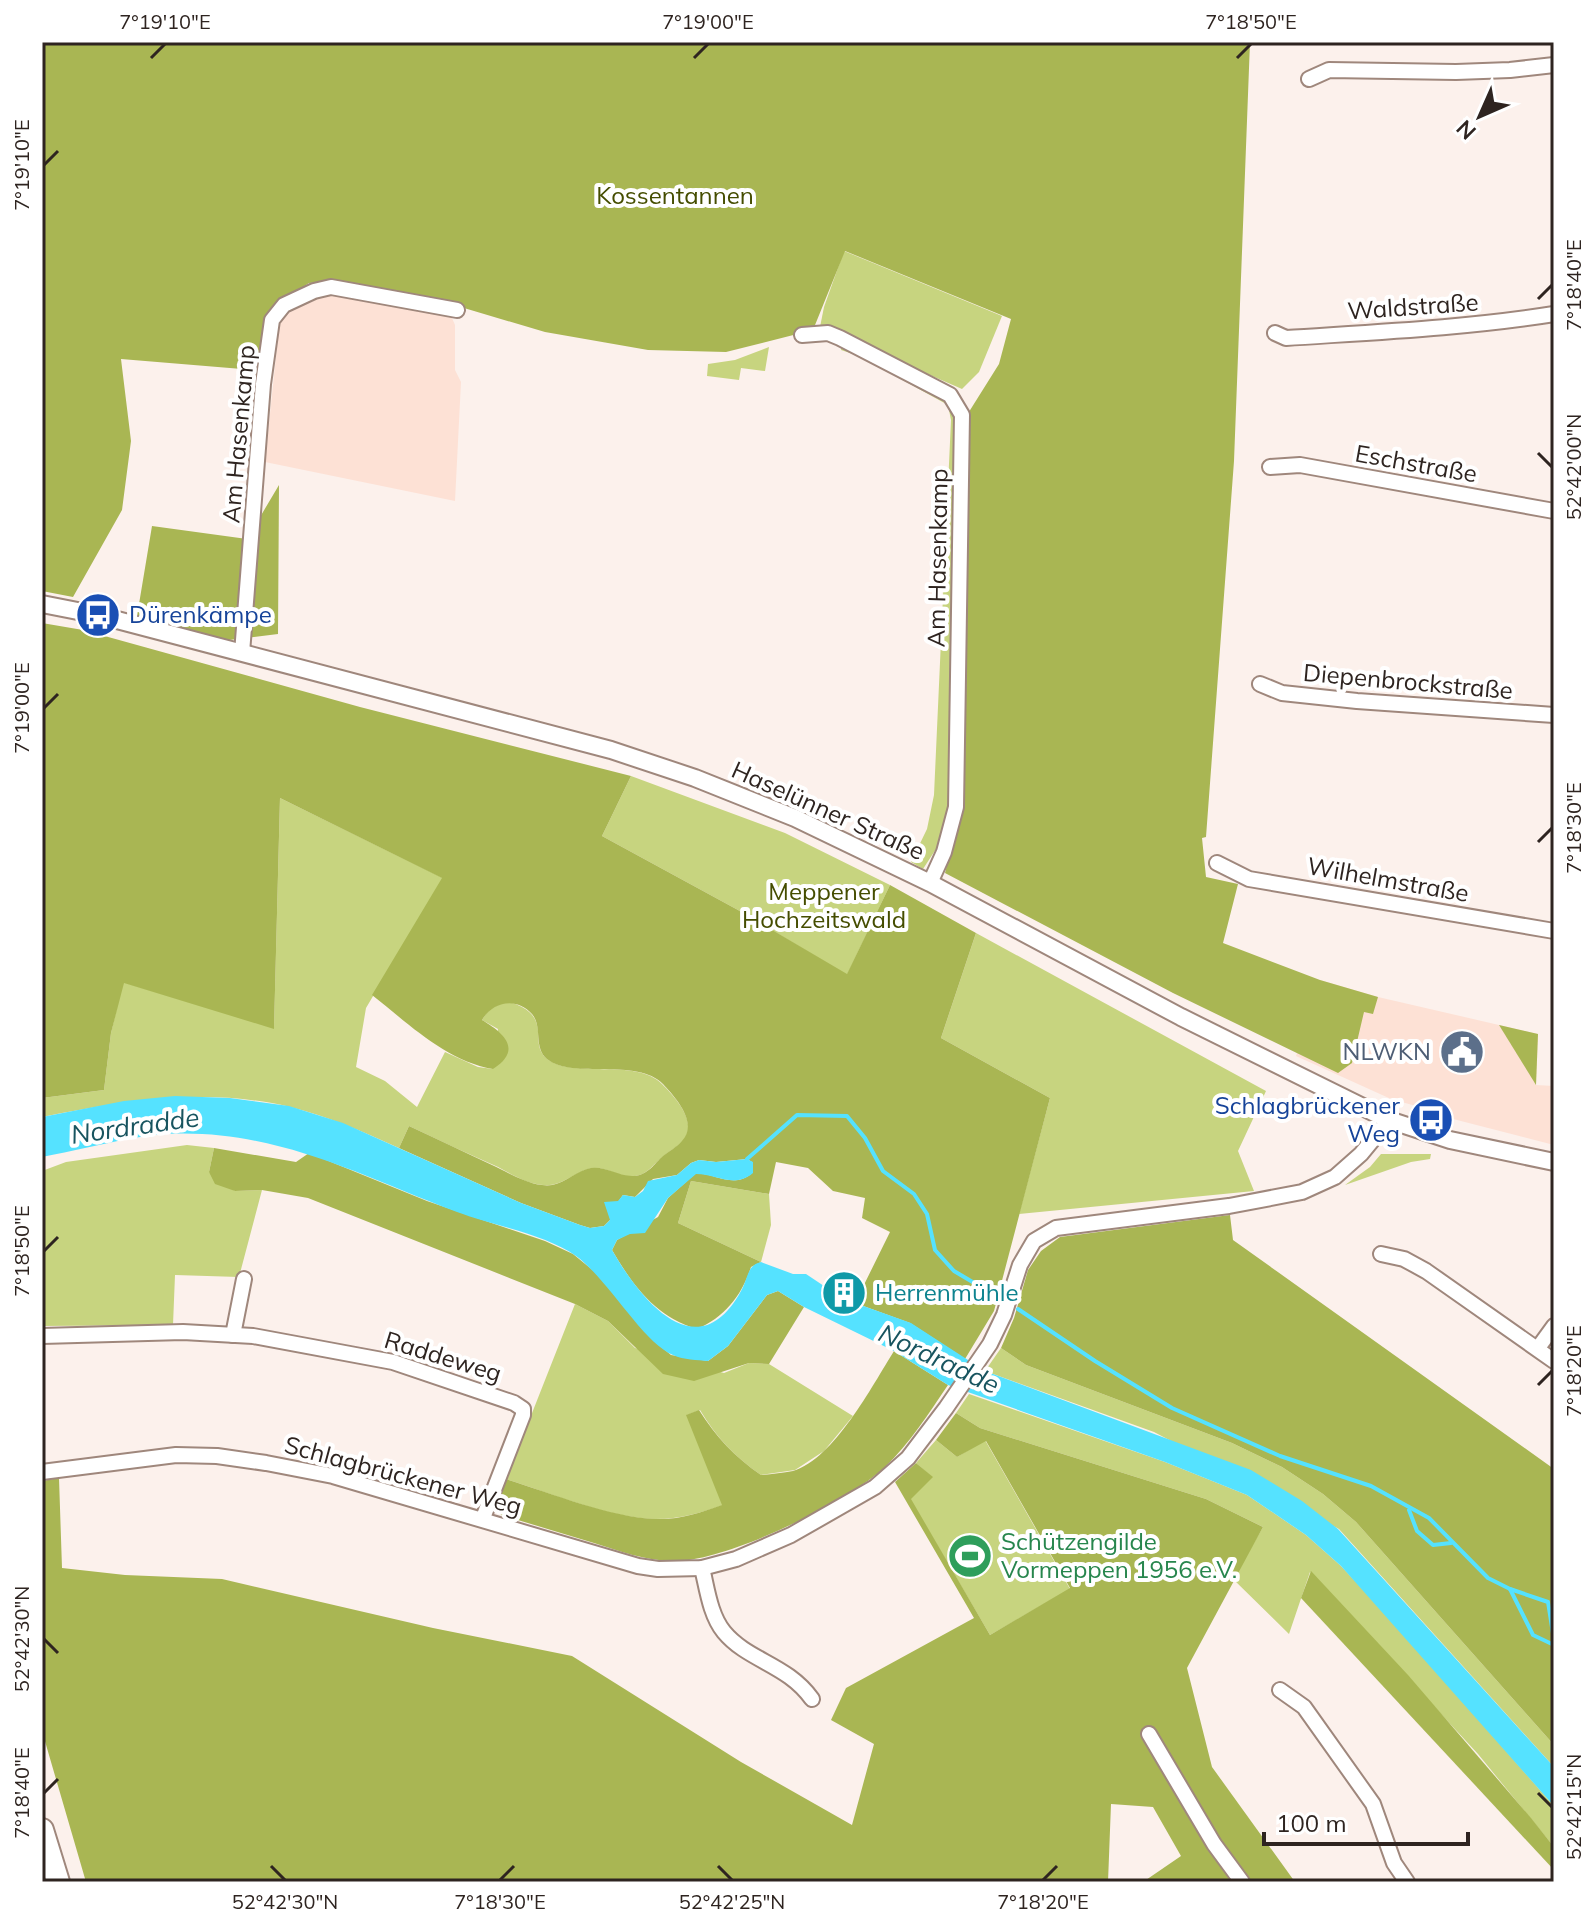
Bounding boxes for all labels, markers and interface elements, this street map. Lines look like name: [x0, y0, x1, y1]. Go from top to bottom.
text: 7°19'10"E: [119, 9, 211, 34]
text: 7°19'00"E: [662, 9, 754, 34]
text: 7°18'50"E: [1205, 9, 1297, 34]
north arrow: [1440, 76, 1520, 156]
text: N: [1450, 114, 1482, 146]
text: 7°19'10"E: [9, 119, 34, 211]
park label: Kossentannen: [596, 180, 754, 210]
text: 7°18'40"E: [1561, 239, 1586, 331]
street label: Waldstraße: [1346, 286, 1479, 326]
street label: Am Hasenkamp: [215, 343, 261, 524]
text: 52°42'00"N: [1561, 414, 1586, 520]
street label: Eschstraße: [1353, 438, 1479, 488]
street label: Am Hasenkamp: [920, 468, 954, 648]
bus stop icon: Dürenkämpe: [74, 591, 122, 639]
place label: Dürenkämpe: [129, 599, 272, 629]
street label: Diepenbrockstraße: [1302, 657, 1514, 705]
text: 7°19'00"E: [9, 662, 34, 754]
street label: Haselünner Straße: [727, 754, 930, 866]
text: 7°18'30"E: [1561, 782, 1586, 874]
street label: Wilhelmstraße: [1305, 850, 1471, 908]
park label: Meppener Hochzeitswald: [742, 876, 906, 934]
public building icon: NLWKN: [1438, 1028, 1486, 1076]
place label: NLWKN: [1342, 1036, 1431, 1066]
place label: Schlagbrückener Weg: [1215, 1090, 1400, 1148]
bus stop icon: Schlagbrückener Weg: [1407, 1096, 1455, 1144]
water label: Nordradde: [69, 1100, 201, 1151]
text: 7°18'50"E: [9, 1205, 34, 1297]
building icon: Herrenmühle: [820, 1269, 868, 1317]
place label: Herrenmühle: [875, 1277, 1019, 1307]
water label: Nordradde: [874, 1316, 1005, 1401]
street label: Raddeweg: [381, 1324, 505, 1388]
text: 7°18'20"E: [1561, 1325, 1586, 1417]
street label: Schlagbrückener Weg: [281, 1429, 525, 1521]
place label: Schützengilde Vormeppen 1956 e.V.: [1001, 1526, 1237, 1584]
sports icon: Schützengilde Vormeppen 1956 e.V.: [946, 1532, 994, 1580]
text: 52°42'30"N: [9, 1586, 34, 1692]
text: 7°18'40"E: [9, 1747, 34, 1839]
text: 52°42'15"N: [1561, 1754, 1586, 1860]
scale bar: [1264, 1796, 1468, 1846]
text: 100 m: [1276, 1808, 1347, 1838]
text: 52°42'30"N: [232, 1889, 338, 1914]
text: 7°18'30"E: [454, 1889, 546, 1914]
text: 52°42'25"N: [679, 1889, 785, 1914]
text: 7°18'20"E: [997, 1889, 1089, 1914]

